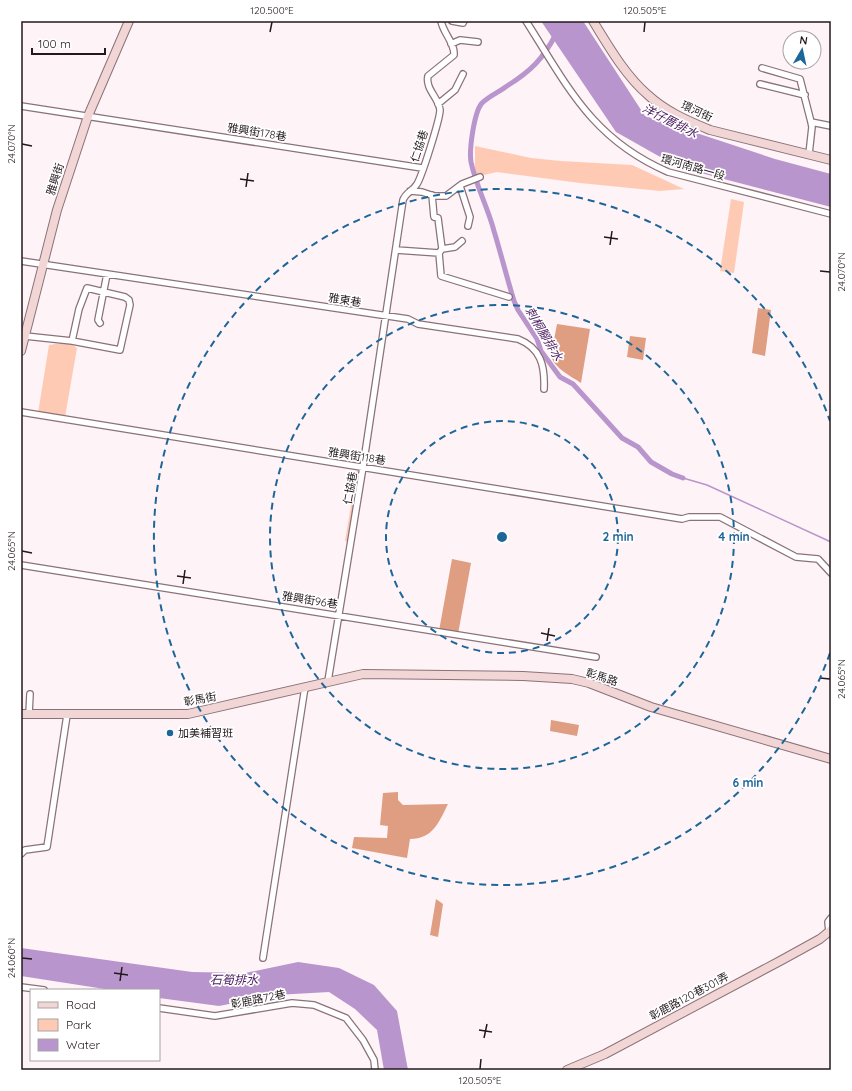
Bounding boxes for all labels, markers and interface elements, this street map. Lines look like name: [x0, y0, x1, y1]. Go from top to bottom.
text: 120.500°E: [250, 4, 294, 17]
text: 120.505°E: [624, 4, 667, 17]
scale bar: [32, 30, 105, 56]
north arrow: [782, 30, 822, 70]
text: N: [798, 33, 809, 48]
text: 100 m: [38, 36, 71, 51]
street label: 環河街: [679, 98, 715, 124]
water label: 洋仔厝排水: [640, 100, 701, 141]
street label: 雅興街178巷: [226, 120, 288, 144]
text: 24.070°N: [5, 124, 18, 164]
street label: 仁協巷: [407, 128, 431, 164]
street label: 環河南路一段: [659, 151, 727, 183]
street label: 雅興街: [43, 161, 67, 197]
text: 24.070°N: [835, 252, 848, 292]
street label: 雅東巷: [328, 291, 362, 309]
water label: 刺桐腳排水: [523, 304, 567, 364]
street label: 雅興街118巷: [327, 445, 387, 467]
street label: 仁協巷: [340, 471, 360, 505]
text: 2 min: [602, 529, 634, 544]
text: 4 min: [718, 529, 750, 544]
centre of rings: [495, 530, 509, 544]
text: 24.065°N: [5, 531, 18, 571]
street label: 雅興街96巷: [281, 589, 339, 611]
text: 24.065°N: [835, 659, 848, 699]
street label: 彰馬路: [584, 665, 620, 689]
street label: 彰馬街: [182, 689, 218, 709]
place label: 加美補習班: [178, 726, 233, 740]
marker: 加美補習班: [165, 728, 175, 738]
text: 6 min: [732, 775, 764, 790]
text: 24.060°N: [5, 938, 18, 978]
street label: 彰鹿路120巷301弄: [647, 969, 731, 1023]
water label: 石筍排水: [210, 972, 259, 987]
street label: 彰鹿路72巷: [229, 987, 287, 1011]
legend: [30, 989, 160, 1061]
text: Road: [66, 997, 96, 1012]
text: Park: [66, 1017, 91, 1032]
text: Water: [66, 1037, 101, 1052]
text: 120.505°E: [459, 1074, 502, 1087]

